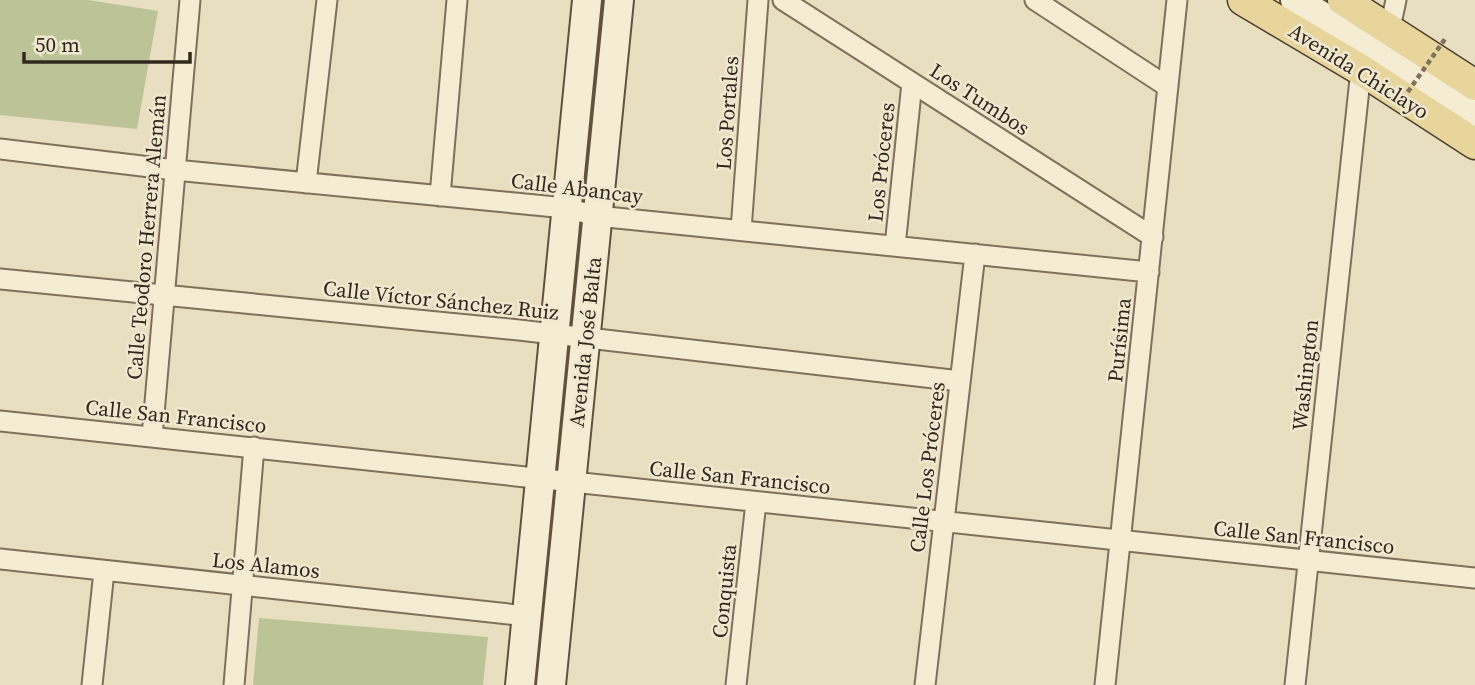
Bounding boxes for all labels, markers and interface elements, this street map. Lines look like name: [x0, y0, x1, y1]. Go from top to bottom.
street label: Avenida Chiclayo: [1283, 16, 1435, 126]
scale bar: [24, 21, 191, 65]
text: 50 m: [35, 30, 80, 59]
street label: Los Portales: [709, 55, 745, 171]
street label: Los Tumbos: [924, 56, 1036, 142]
street label: Calle Teodoro Herrera Alemán: [119, 93, 173, 381]
street label: Los Próceres: [860, 101, 902, 223]
street label: Calle Abancay: [509, 166, 645, 211]
street label: Avenida José Balta: [562, 255, 608, 429]
street label: Calle Víctor Sánchez Ruiz: [322, 273, 561, 327]
street label: Purísima: [1100, 296, 1138, 384]
street label: Washington: [1285, 318, 1325, 432]
street label: Calle Los Próceres: [902, 380, 952, 554]
street label: Calle San Francisco: [84, 392, 268, 440]
street label: Calle San Francisco: [648, 453, 832, 501]
street label: Calle San Francisco: [1212, 513, 1396, 561]
street label: Conquista: [705, 542, 743, 639]
street label: Los Alamos: [211, 545, 321, 585]

